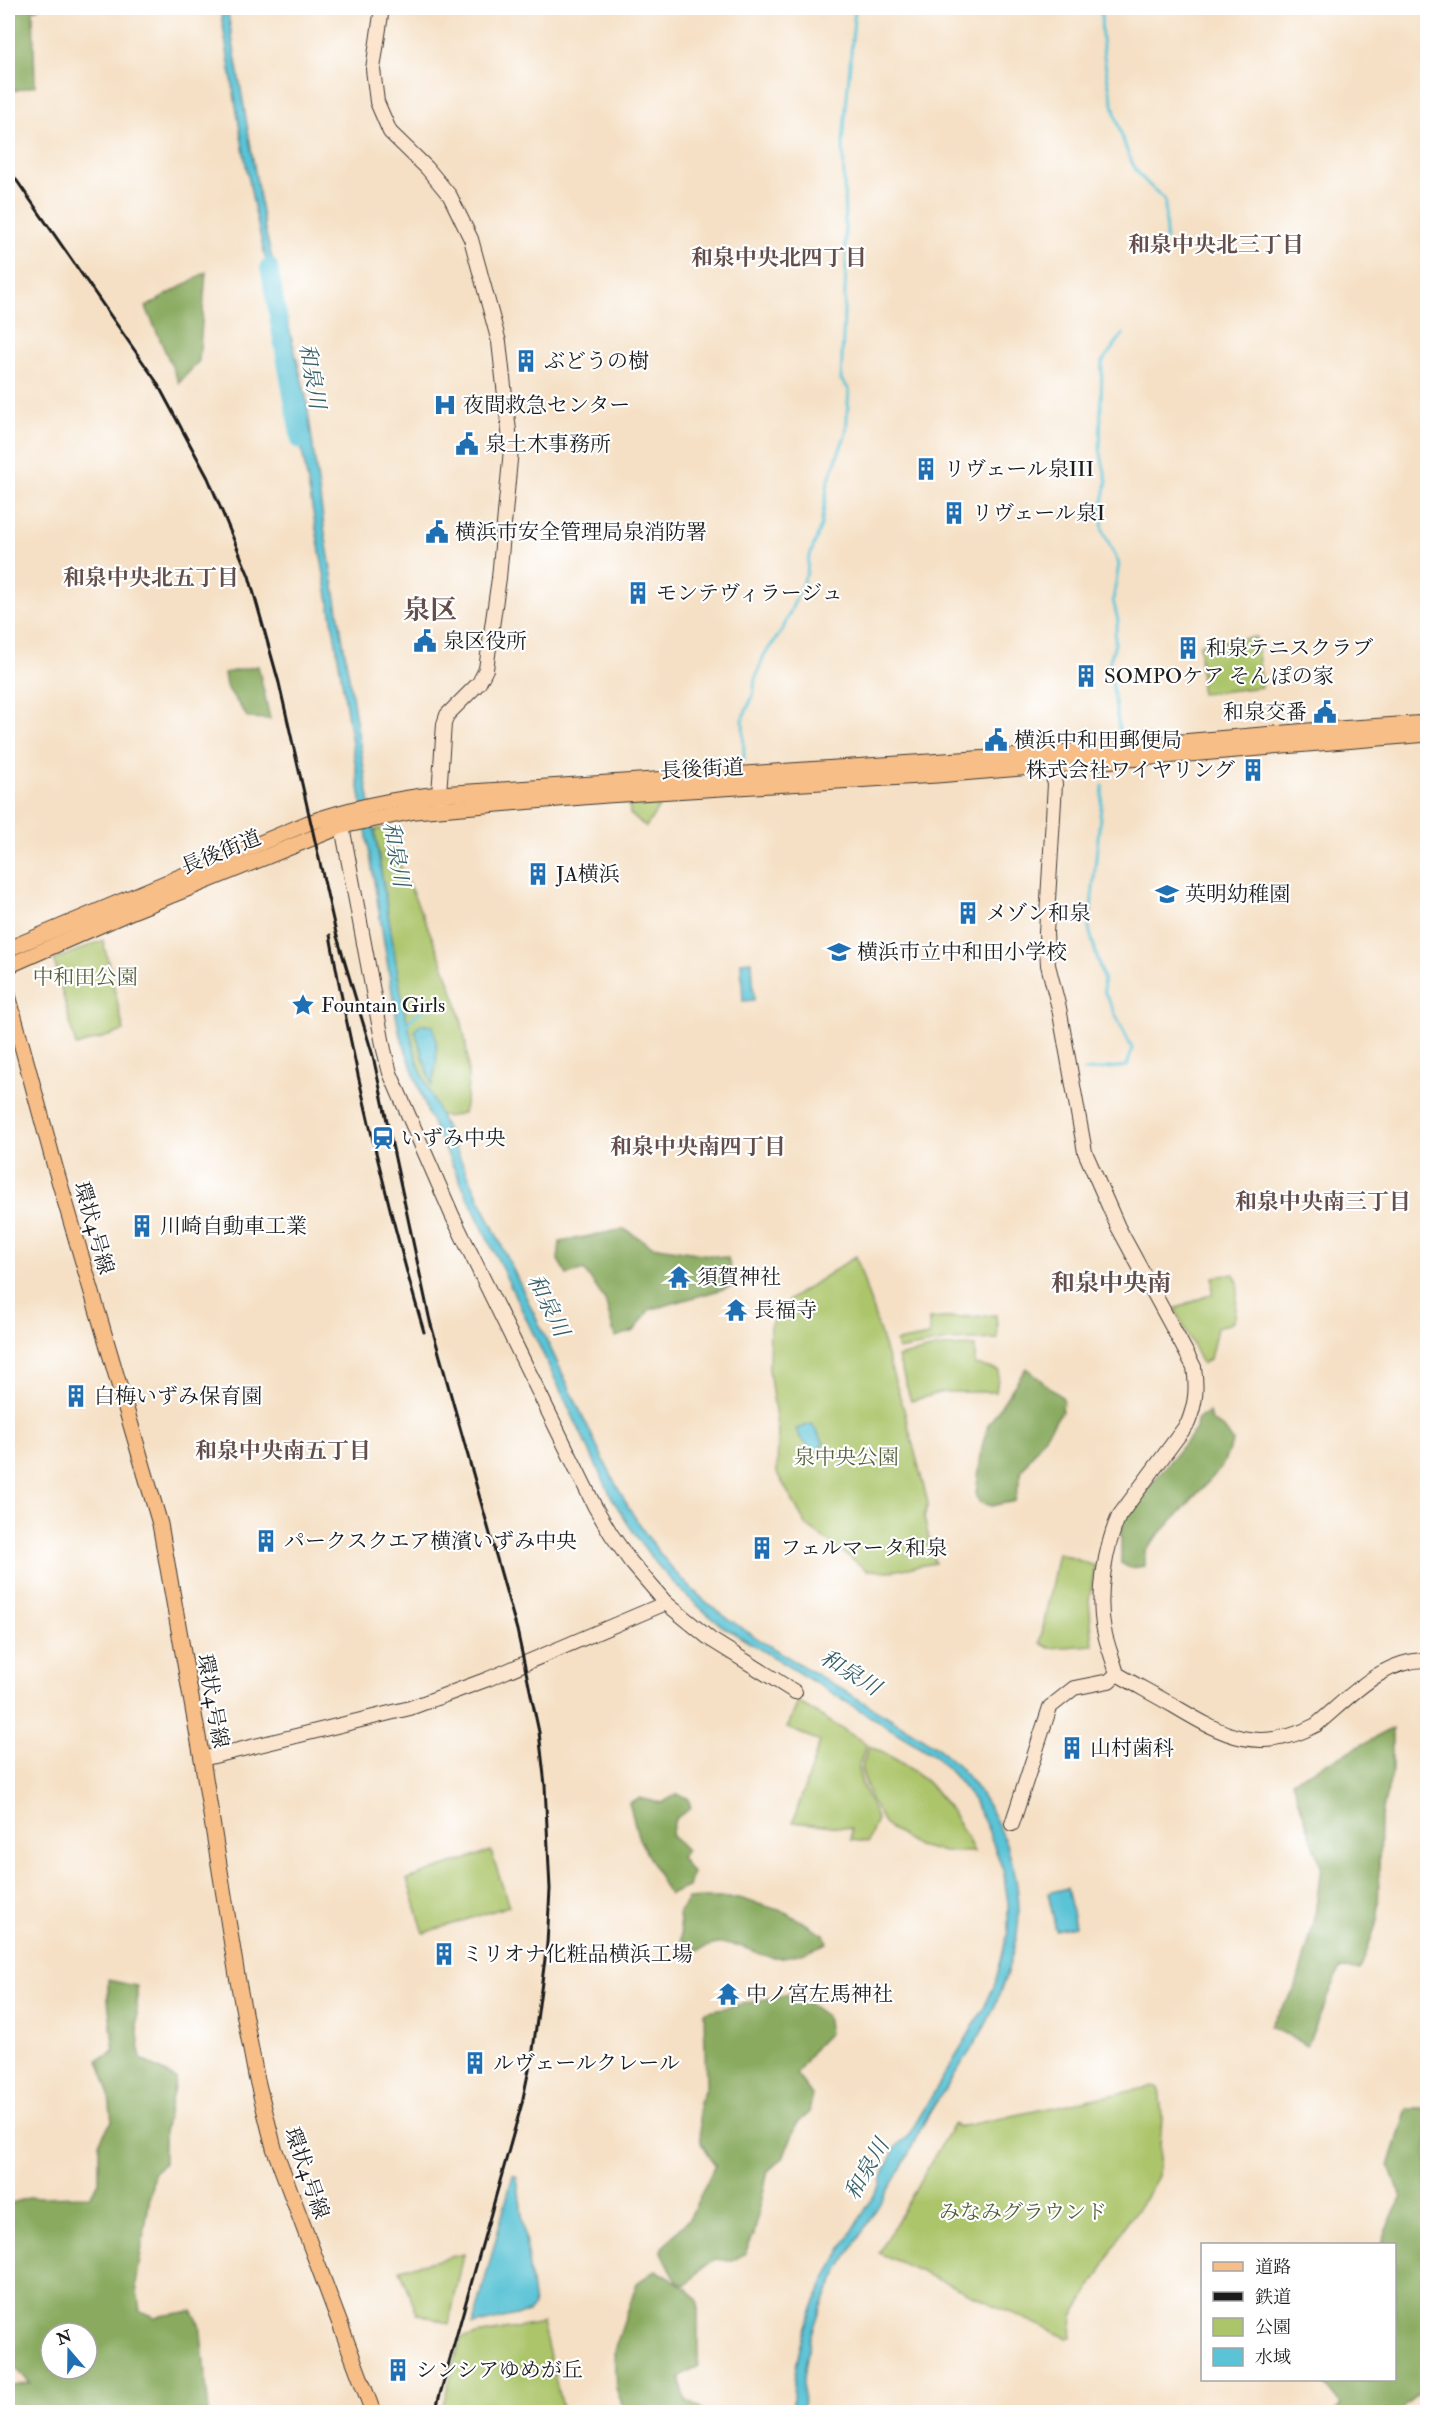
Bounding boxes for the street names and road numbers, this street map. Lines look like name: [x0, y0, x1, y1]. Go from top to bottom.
street label: 長後街道: [659, 754, 745, 785]
street label: 長後街道: [177, 824, 265, 881]
street label: 環状4号線: [67, 1179, 120, 1278]
street label: 環状4号線: [191, 1652, 234, 1750]
street label: 環状4号線: [278, 2124, 335, 2223]

